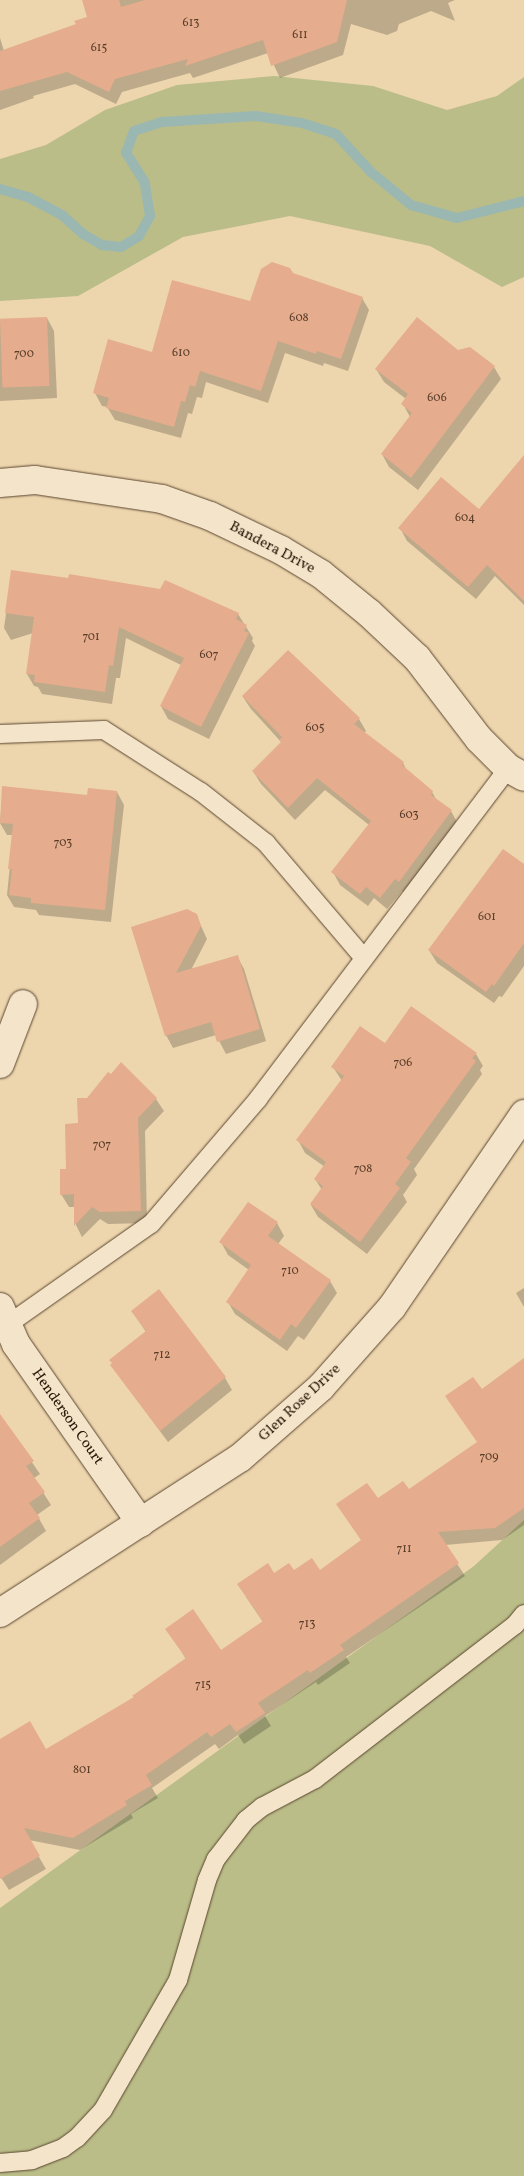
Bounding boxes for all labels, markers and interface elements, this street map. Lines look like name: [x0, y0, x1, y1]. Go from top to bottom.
house number: 613: [183, 17, 199, 31]
house number: 611: [292, 29, 308, 43]
house number: 615: [91, 42, 107, 56]
house number: 608: [289, 312, 309, 326]
house number: 610: [172, 347, 190, 361]
house number: 700: [14, 348, 34, 362]
house number: 606: [427, 392, 447, 406]
house number: 604: [455, 512, 475, 526]
street label: Bandera Drive: [226, 518, 318, 578]
house number: 701: [82, 631, 100, 645]
house number: 607: [199, 649, 219, 663]
house number: 605: [306, 722, 324, 736]
house number: 603: [399, 809, 419, 823]
house number: 703: [54, 837, 72, 851]
house number: 601: [478, 911, 496, 925]
house number: 706: [394, 1057, 412, 1071]
house number: 707: [93, 1139, 111, 1153]
house number: 708: [354, 1163, 372, 1177]
house number: 710: [281, 1265, 299, 1279]
house number: 712: [154, 1349, 170, 1363]
street label: Glen Rose Drive: [255, 1360, 345, 1446]
street label: Henderson Court: [27, 1365, 107, 1469]
house number: 709: [480, 1451, 498, 1465]
house number: 711: [396, 1543, 412, 1557]
house number: 713: [299, 1618, 315, 1632]
house number: 715: [195, 1679, 211, 1693]
house number: 801: [73, 1764, 91, 1778]

